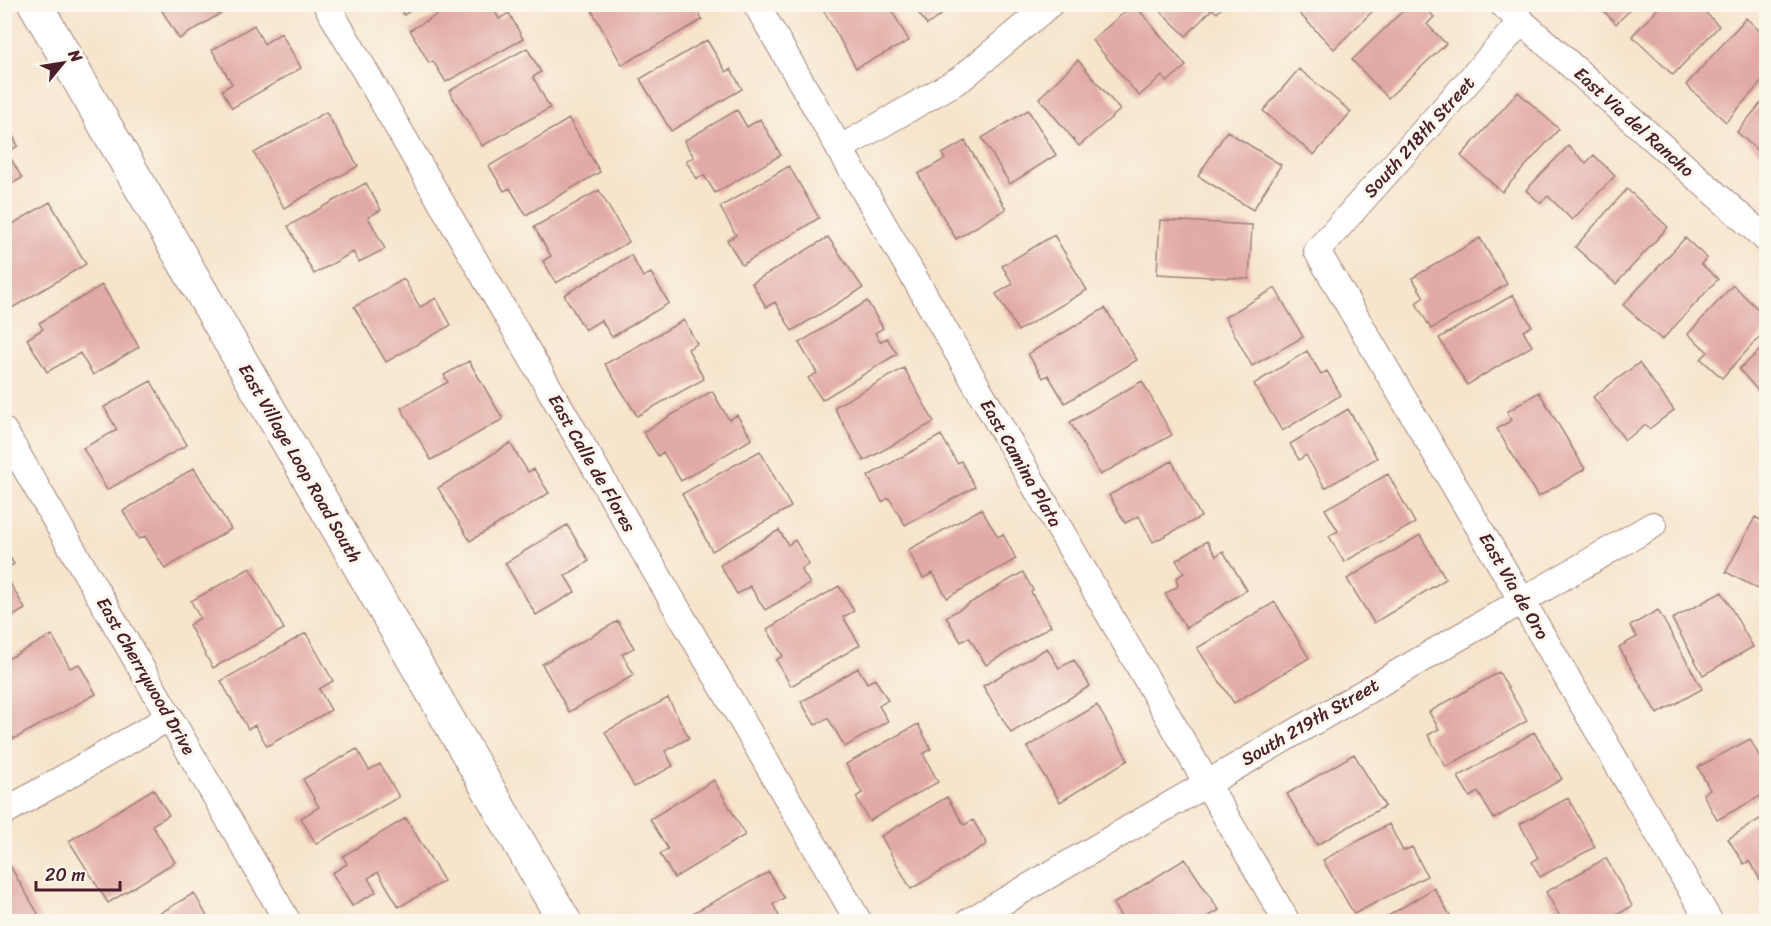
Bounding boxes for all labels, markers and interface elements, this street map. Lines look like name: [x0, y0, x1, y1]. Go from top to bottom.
north arrow: [33, 33, 93, 93]
text: N: [60, 43, 91, 69]
street label: East Via del Rancho: [1566, 59, 1702, 185]
street label: South 218th Street: [1355, 68, 1483, 205]
street label: East Village Loop Road South: [230, 357, 370, 569]
street label: East Calle de Flores: [539, 388, 645, 539]
street label: East Camina Plata: [971, 393, 1071, 533]
street label: East Via de Oro: [1470, 526, 1558, 646]
street label: East Cherrywood Drive: [88, 591, 205, 762]
street label: South 219th Street: [1235, 669, 1385, 775]
scale bar: [36, 854, 120, 892]
text: 20 m: [45, 859, 85, 891]

